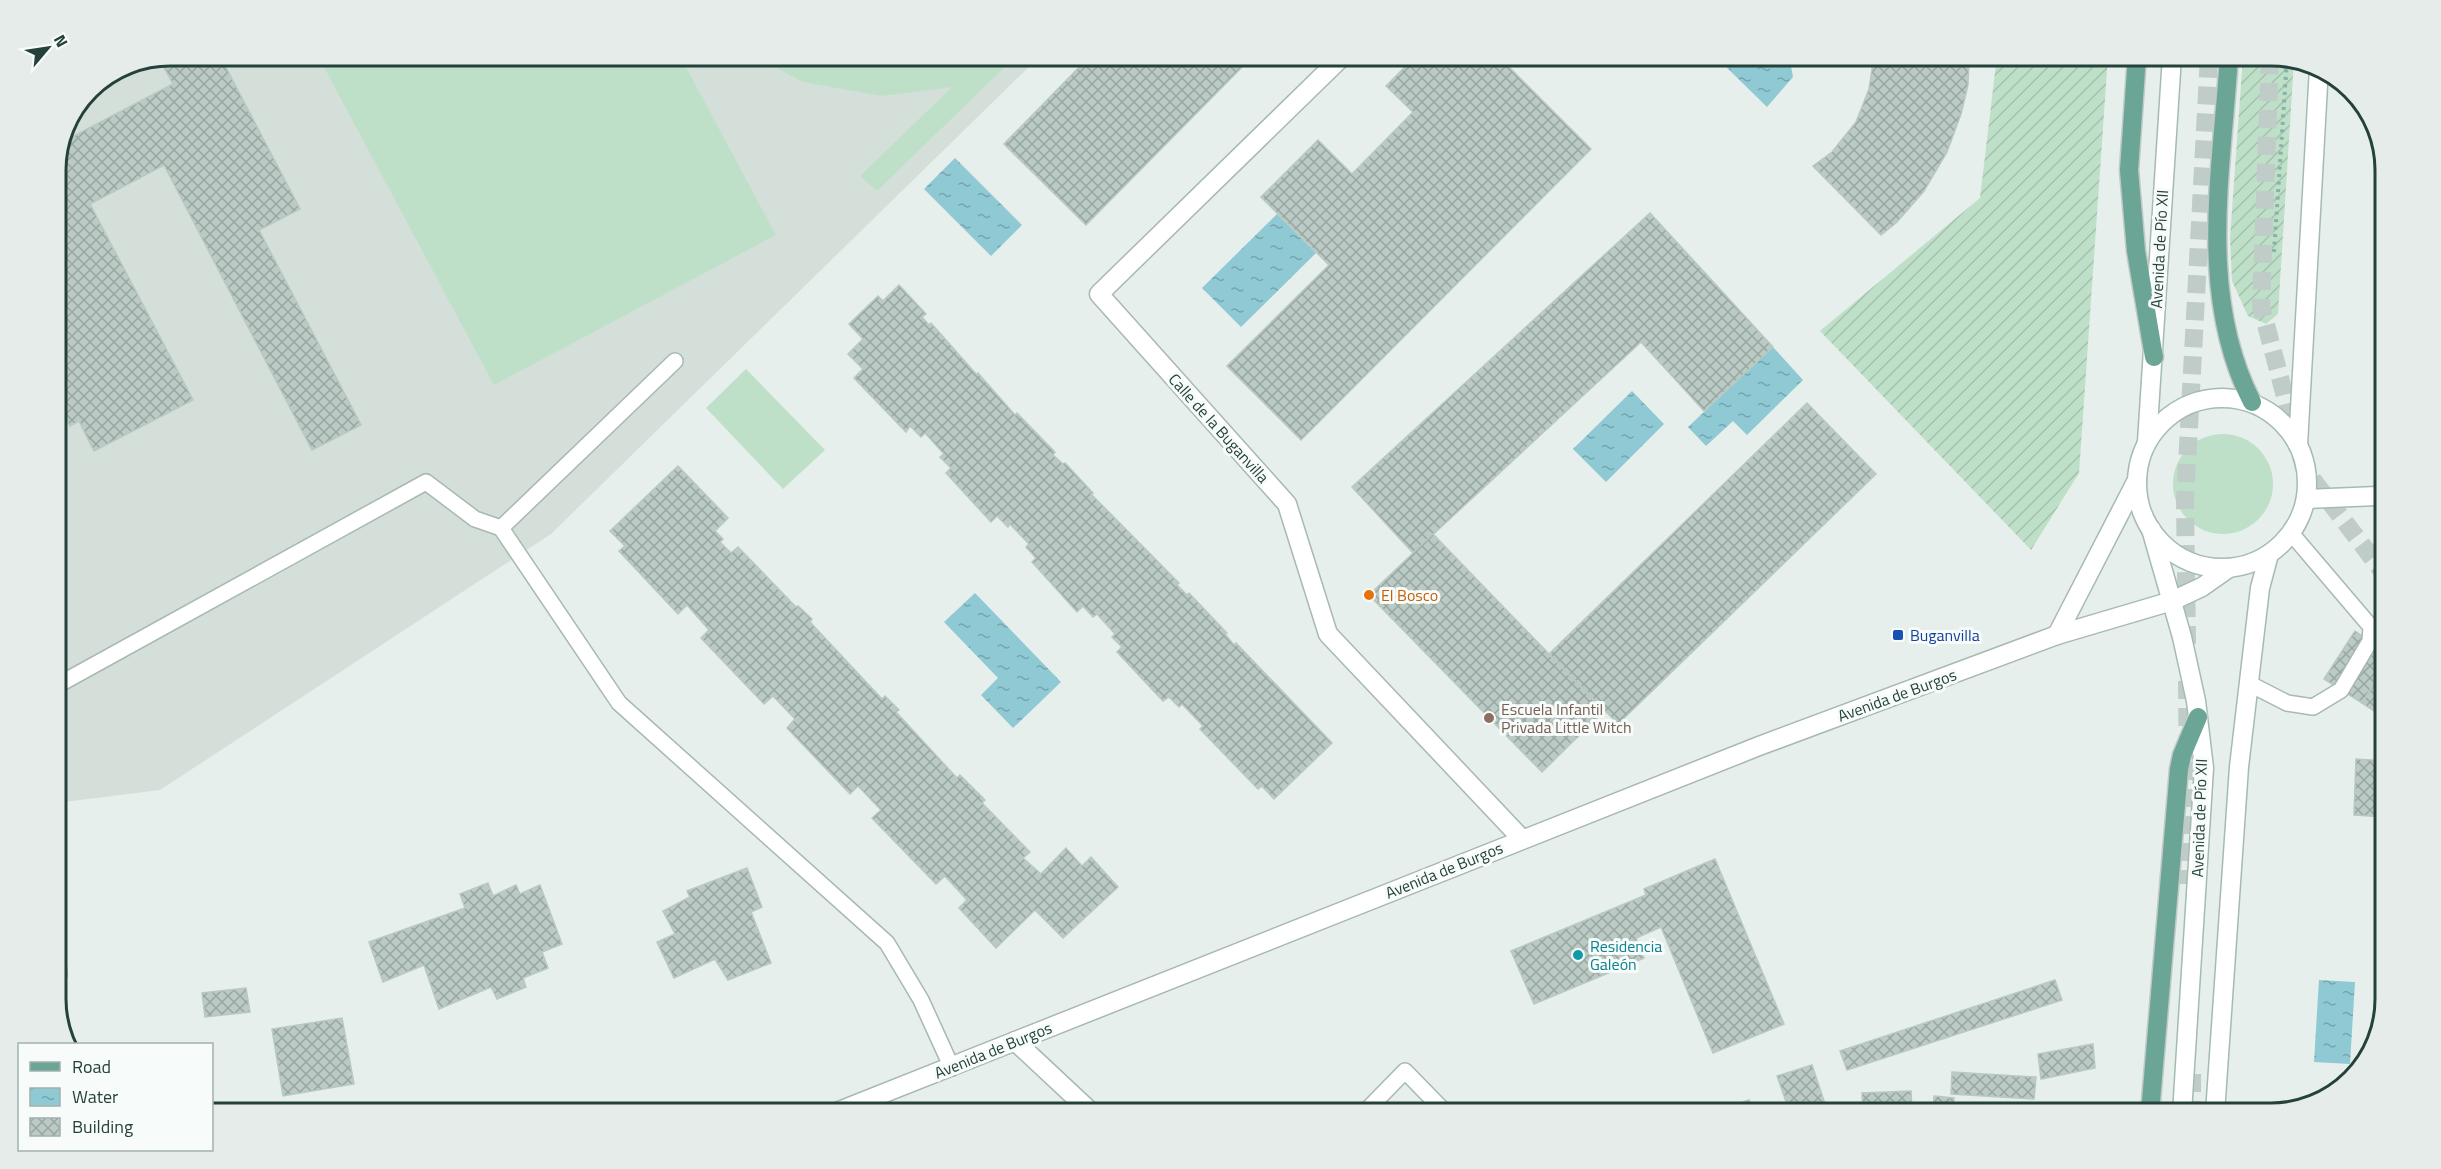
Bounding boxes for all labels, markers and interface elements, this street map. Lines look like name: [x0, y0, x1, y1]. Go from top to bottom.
north arrow: [18, 18, 78, 78]
text: N: [48, 30, 74, 51]
street label: Avenida de Pío XII: [2144, 189, 2174, 309]
street label: Calle de la Buganvilla: [1163, 368, 1275, 488]
place label: El Bosco: [1381, 583, 1438, 607]
marker: El Bosco: [1362, 588, 1376, 602]
place label: Buganvilla: [1910, 623, 1980, 647]
marker: Buganvilla: [1891, 628, 1905, 642]
street label: Avenida de Burgos: [1834, 662, 1960, 728]
place label: Escuela Infantil Privada Little Witch: [1501, 697, 1632, 739]
marker: Escuela Infantil Privada Little Witch: [1482, 711, 1496, 725]
street label: Avenida de Pío XII: [2185, 758, 2213, 878]
street label: Avenida de Burgos: [1382, 835, 1506, 905]
place label: Residencia Galeón: [1590, 934, 1662, 976]
marker: Residencia Galeón: [1571, 948, 1585, 962]
street label: Avenida de Burgos: [931, 1015, 1055, 1085]
legend: [18, 1043, 213, 1151]
text: Road: [72, 1053, 111, 1080]
text: Water: [72, 1083, 118, 1110]
text: Building: [72, 1113, 133, 1140]

